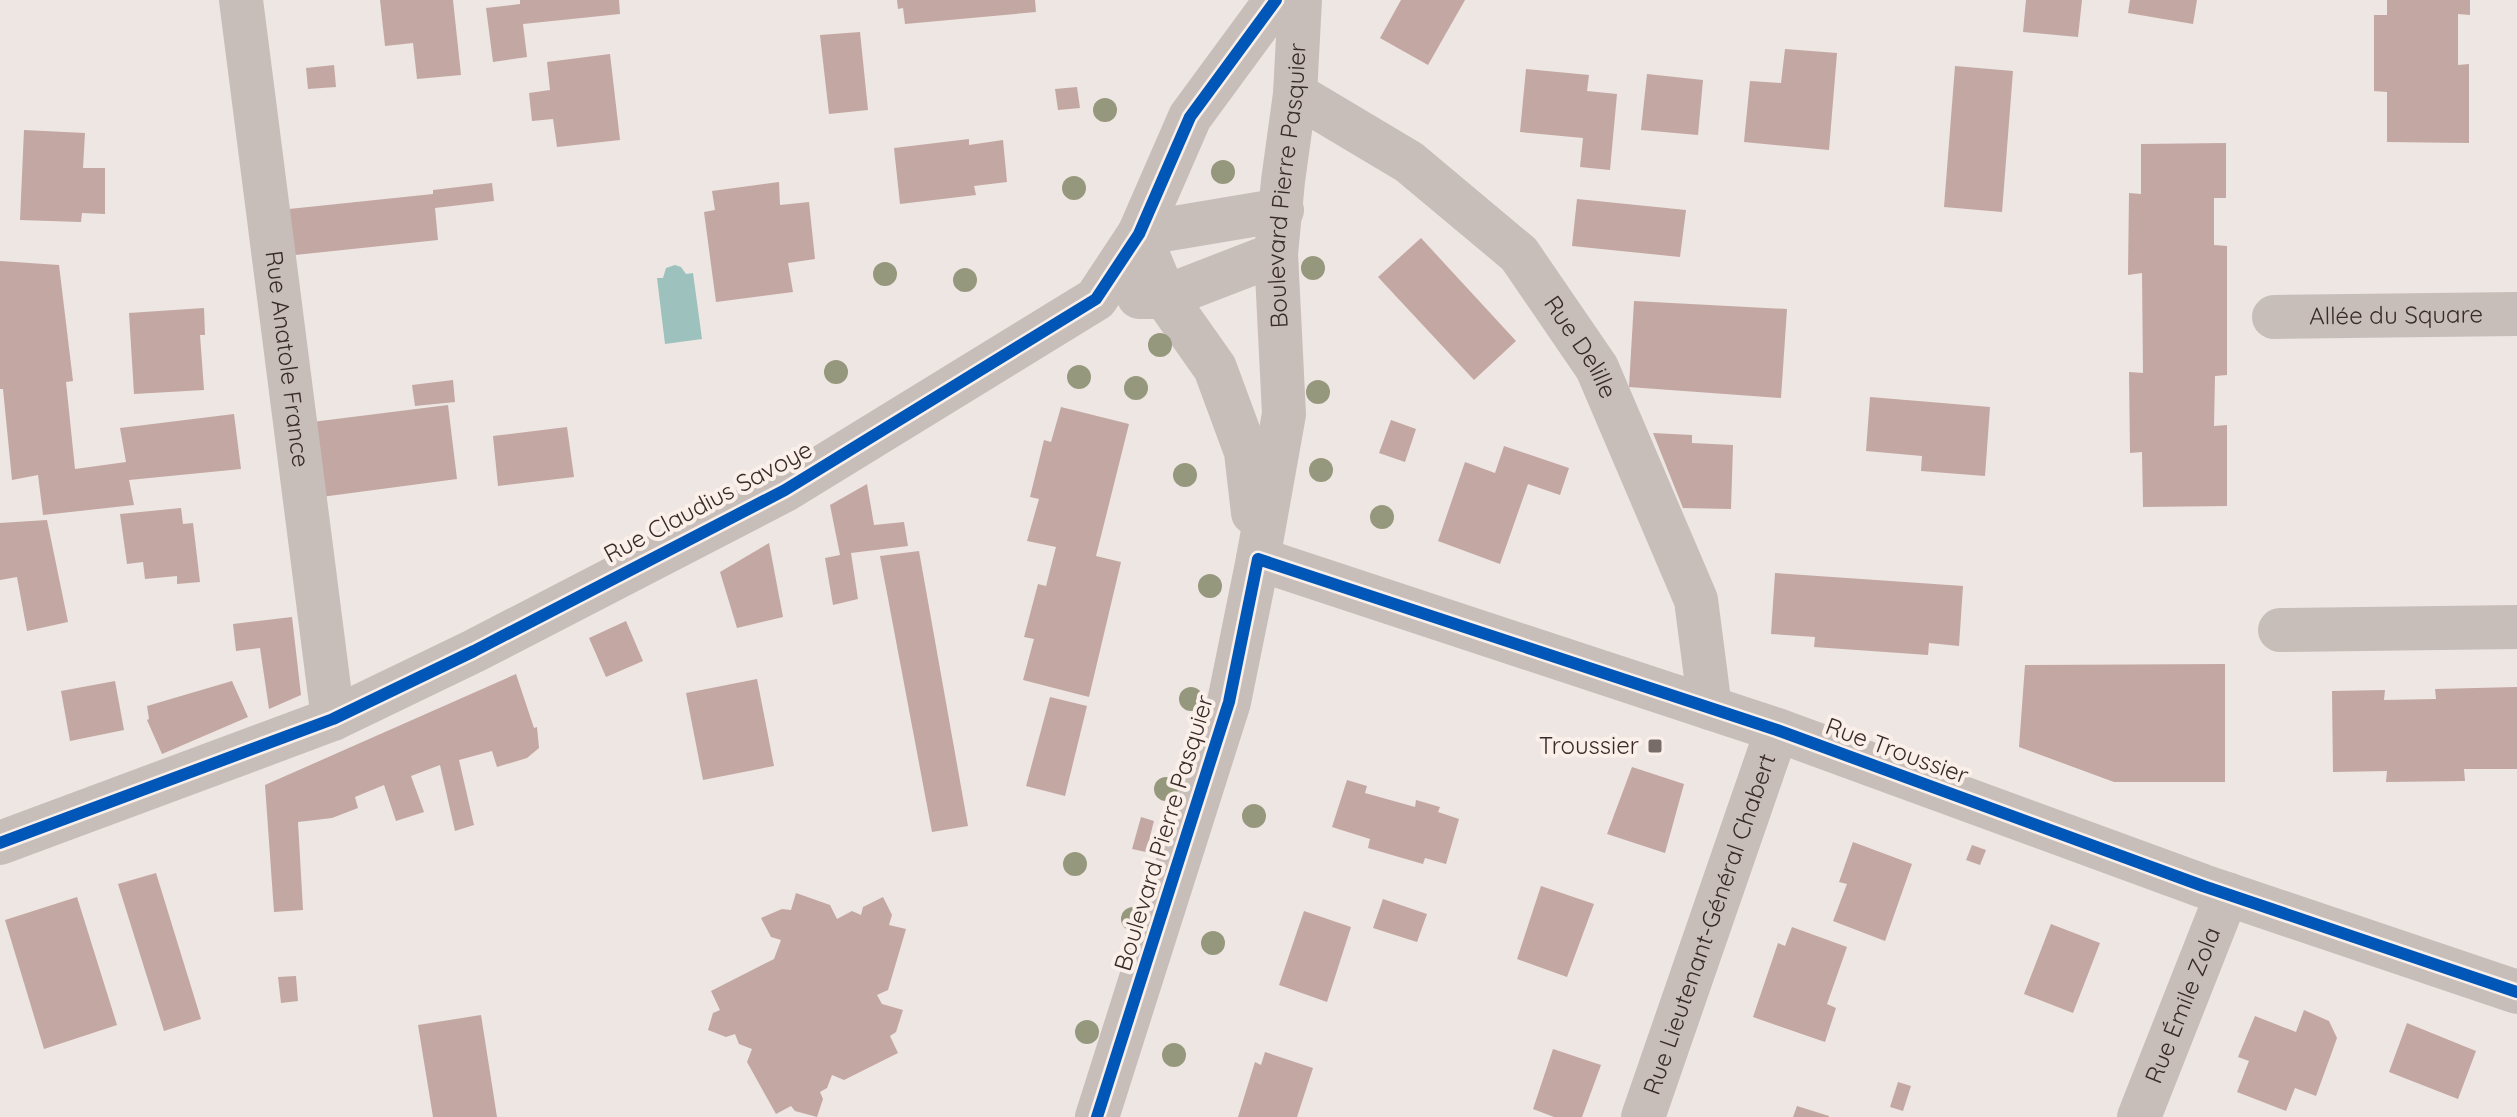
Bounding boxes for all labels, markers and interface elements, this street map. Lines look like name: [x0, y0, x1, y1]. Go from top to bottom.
street label: Boulevard Pierre Pasquier: [1260, 42, 1312, 329]
street label: Rue Anatole France: [259, 249, 317, 469]
street label: Rue Delille: [1538, 290, 1624, 403]
street label: Allée du Square: [2309, 298, 2483, 331]
street label: Rue Claudius Savoye: [598, 433, 817, 569]
street label: Boulevard Pierre Pasquier: [1107, 691, 1219, 974]
street label: Rue Troussier: [1822, 710, 1973, 790]
place label: Troussier: [1539, 730, 1639, 760]
marker: Troussier: [1646, 737, 1664, 755]
street label: Rue Lieutenant-Général Chabert: [1636, 749, 1782, 1098]
street label: Rue Émile Zola: [2138, 922, 2226, 1088]

